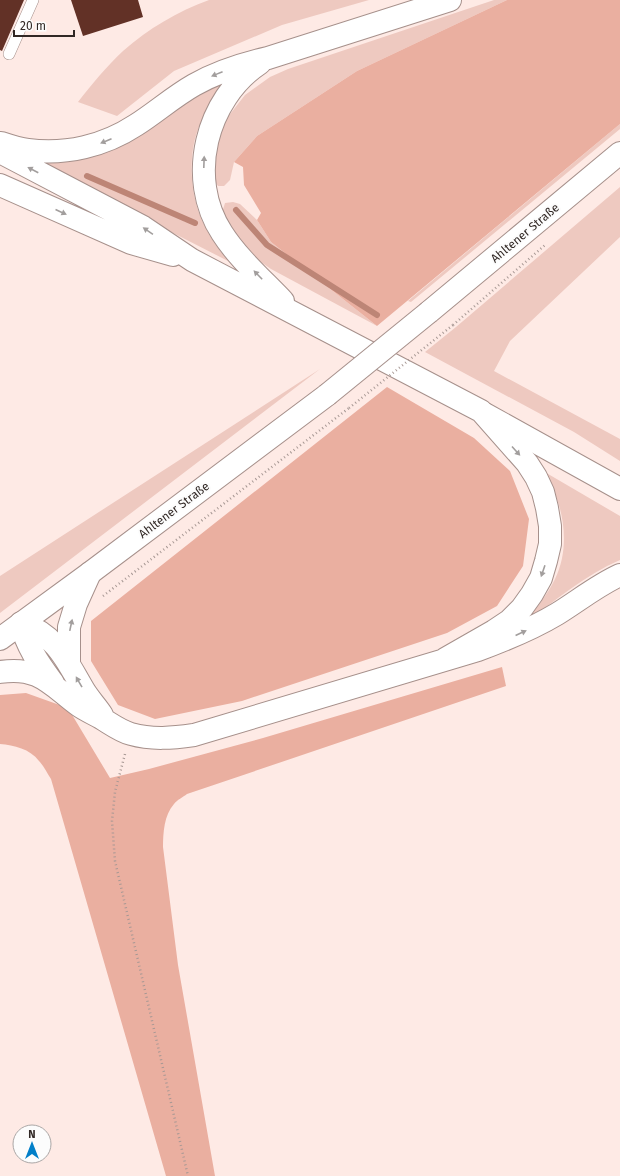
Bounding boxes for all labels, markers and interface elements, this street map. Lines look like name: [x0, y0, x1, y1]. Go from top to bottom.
scale bar: [14, 12, 74, 38]
text: 20 m: [20, 19, 46, 33]
one-way arrow: [211, 71, 223, 77]
one-way arrow: [100, 138, 112, 144]
one-way arrow: [201, 155, 207, 168]
one-way arrow: [27, 166, 39, 173]
street label: Ahltener Straße: [488, 200, 562, 266]
one-way arrow: [56, 209, 67, 215]
one-way arrow: [142, 227, 154, 234]
one-way arrow: [254, 270, 263, 280]
one-way arrow: [511, 446, 521, 456]
street label: Ahltener Straße: [136, 479, 212, 541]
one-way arrow: [540, 565, 546, 577]
one-way arrow: [68, 619, 74, 631]
one-way arrow: [515, 630, 527, 636]
one-way arrow: [76, 676, 83, 688]
north arrow: [12, 1124, 52, 1164]
text: N: [28, 1128, 36, 1141]

